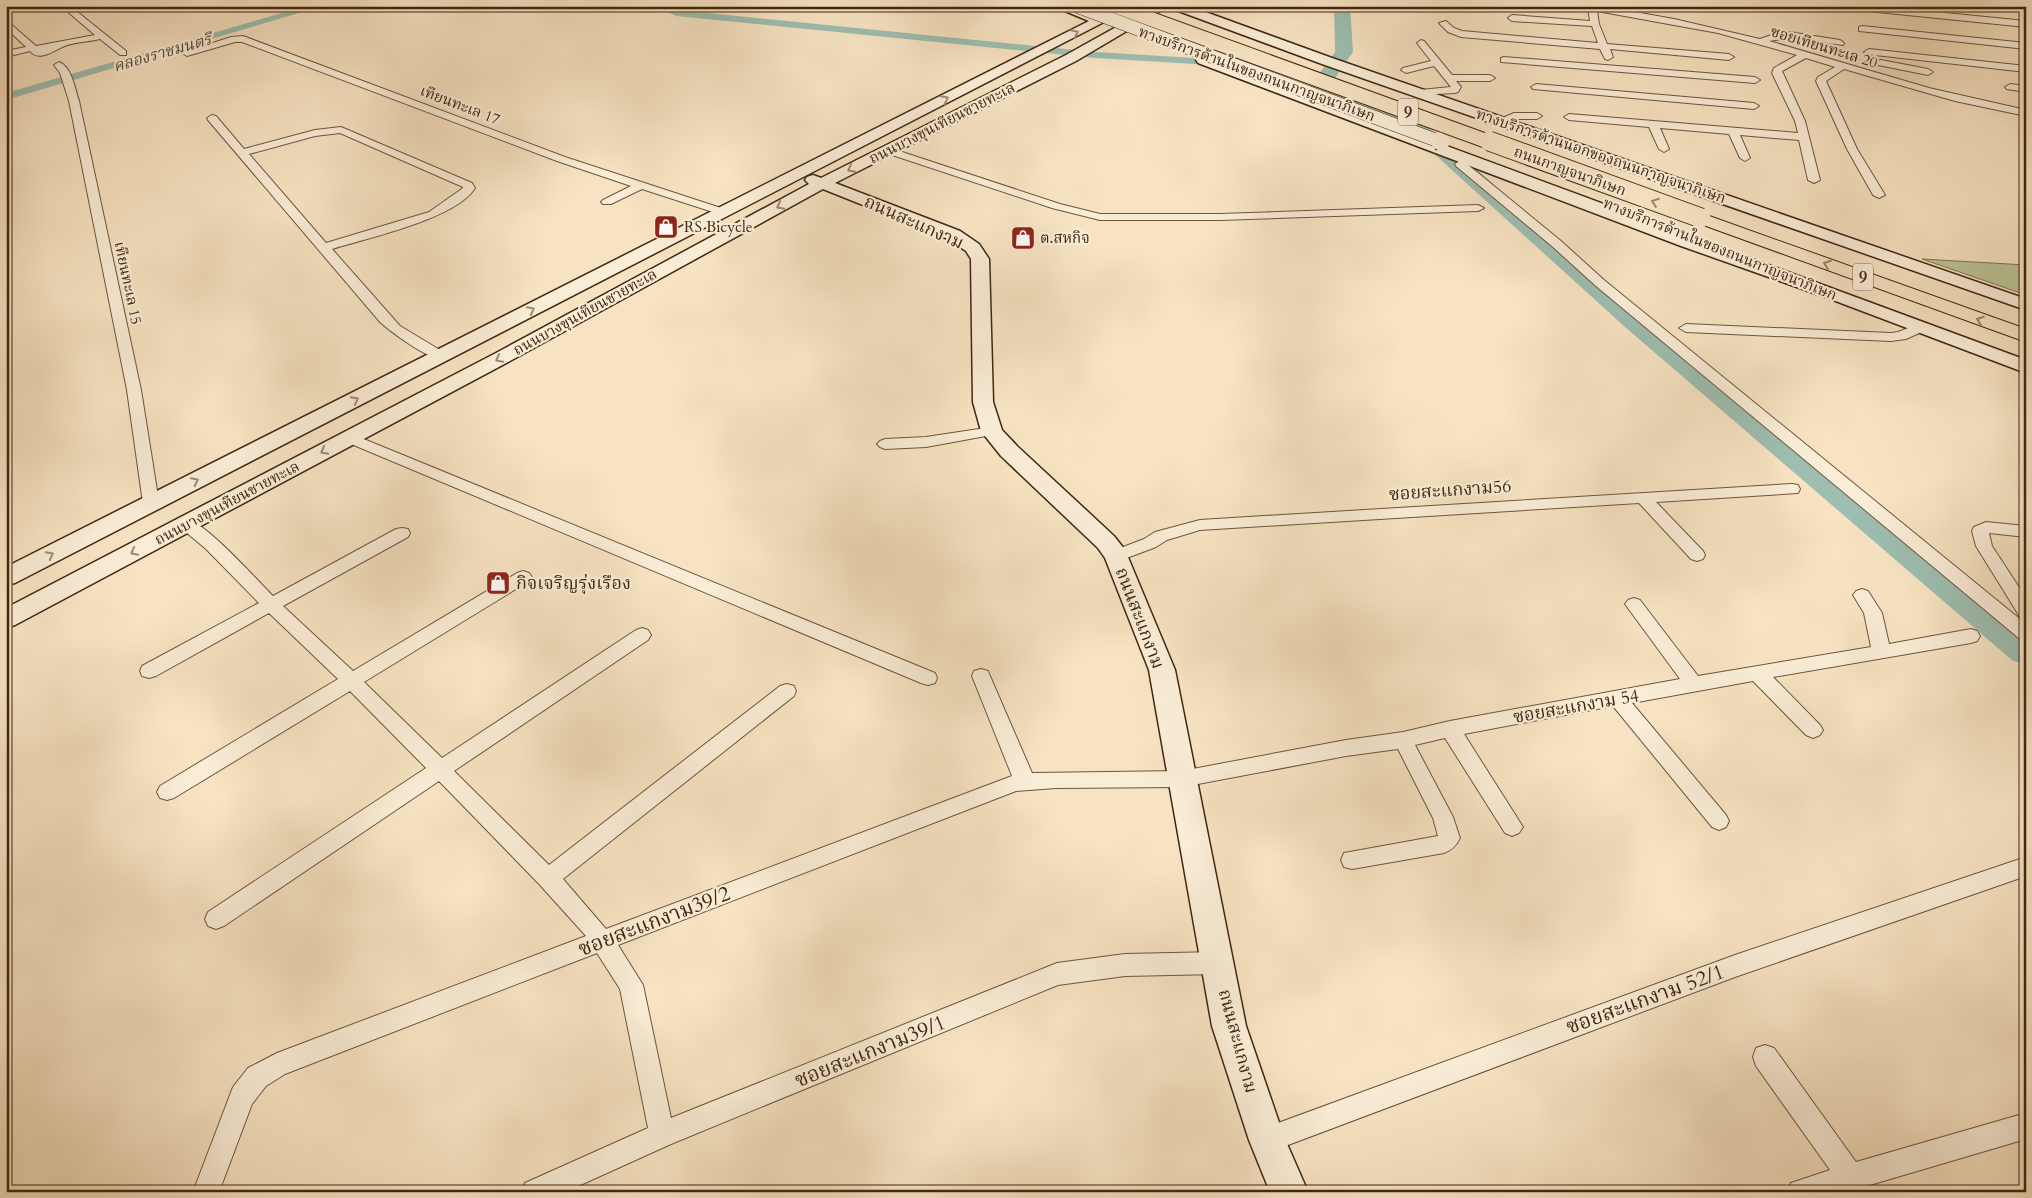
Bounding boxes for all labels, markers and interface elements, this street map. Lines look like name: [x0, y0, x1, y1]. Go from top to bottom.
street label: ทางบริการด้านในของถนนกาญจนาภิเษก: [1136, 21, 1378, 126]
street label: ซอยเทียนทะเล 20: [1768, 21, 1880, 73]
water label: คลองราชมนตรี: [111, 28, 217, 78]
one-way arrow: [1070, 29, 1079, 39]
street label: ถนนบางขุนเทียนชายทะเล: [866, 77, 1019, 169]
street label: เทียนทะเล 17: [417, 81, 503, 130]
one-way arrow: [939, 95, 948, 105]
road number: 9: [1398, 98, 1418, 125]
street label: ทางบริการด้านนอกของถนนกาญจนาภิเษก: [1474, 105, 1728, 207]
street label: ถนนกาญจนาภิเษก: [1511, 142, 1629, 200]
one-way arrow: [848, 162, 857, 172]
street label: ถนนสะแกงาม: [860, 189, 968, 256]
street label: ทางบริการด้านในของถนนกาญจนาภิเษก: [1600, 192, 1840, 305]
one-way arrow: [1651, 198, 1660, 208]
one-way arrow: [776, 200, 785, 210]
shop icon: RS Bicycle: [653, 214, 679, 240]
place label: RS Bicycle: [684, 217, 753, 237]
shop icon: ต.สหกิจ: [1010, 225, 1036, 251]
place label: ต.สหกิจ: [1040, 228, 1090, 248]
street label: เทียนทะเล 15: [109, 240, 147, 326]
one-way arrow: [1823, 260, 1832, 270]
street label: ถนนบางขุนเทียนชายทะเล: [510, 264, 661, 361]
road number: 9: [1853, 264, 1873, 290]
one-way arrow: [526, 306, 535, 316]
one-way arrow: [1976, 316, 1985, 326]
one-way arrow: [495, 353, 504, 363]
one-way arrow: [350, 395, 359, 406]
one-way arrow: [321, 445, 330, 455]
street label: ถนนบางขุนเทียนชายทะเล: [151, 456, 303, 551]
street label: ซอยสะแกงาม56: [1388, 474, 1512, 507]
one-way arrow: [189, 477, 198, 487]
one-way arrow: [131, 546, 140, 556]
one-way arrow: [45, 551, 54, 561]
street label: ถนนสะแกงาม: [1109, 564, 1170, 673]
shop icon: กิจเจริญรุ่งเรือง: [485, 570, 511, 596]
place label: กิจเจริญรุ่งเรือง: [516, 571, 631, 596]
street label: ซอยสะแกงาม 54: [1511, 683, 1641, 730]
street label: ซอยสะแกงาม39/2: [574, 879, 735, 964]
street label: ซอยสะแกงาม 52/1: [1562, 957, 1728, 1042]
street label: ถนนสะแกงาม: [1212, 986, 1263, 1096]
street label: ซอยสะแกงาม39/1: [790, 1008, 950, 1095]

